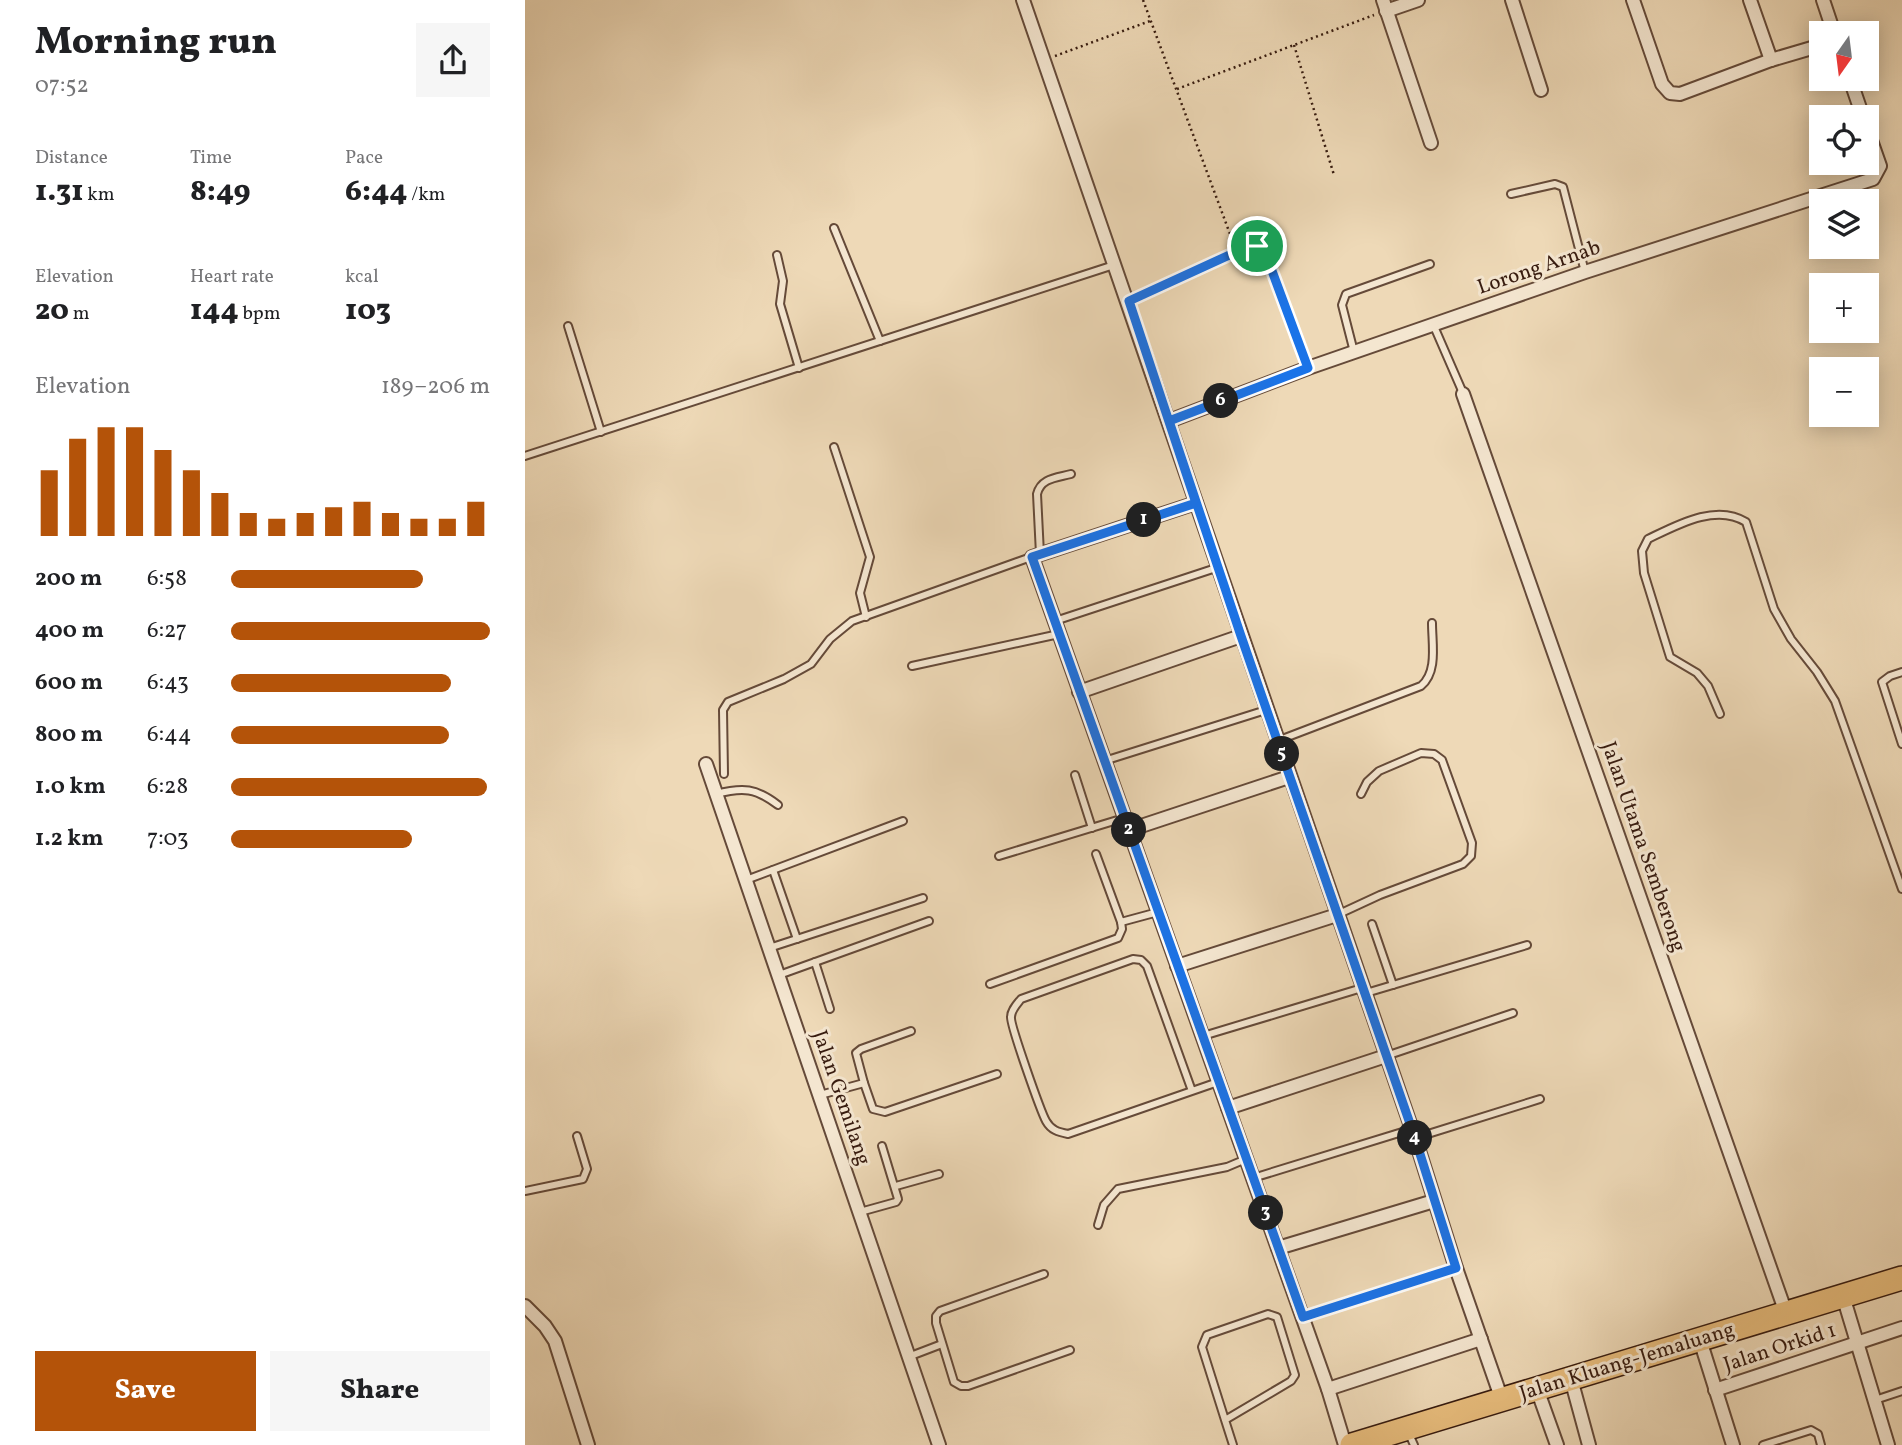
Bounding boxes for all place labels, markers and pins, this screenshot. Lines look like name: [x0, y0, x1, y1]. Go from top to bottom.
pin: [1227, 216, 1287, 276]
pin: 6: [1203, 384, 1239, 418]
pin: 1: [1127, 503, 1161, 538]
pin: 5: [1265, 736, 1299, 772]
pin: 2: [1111, 812, 1147, 848]
pin: 4: [1397, 1120, 1433, 1156]
pin: 3: [1249, 1196, 1283, 1230]

